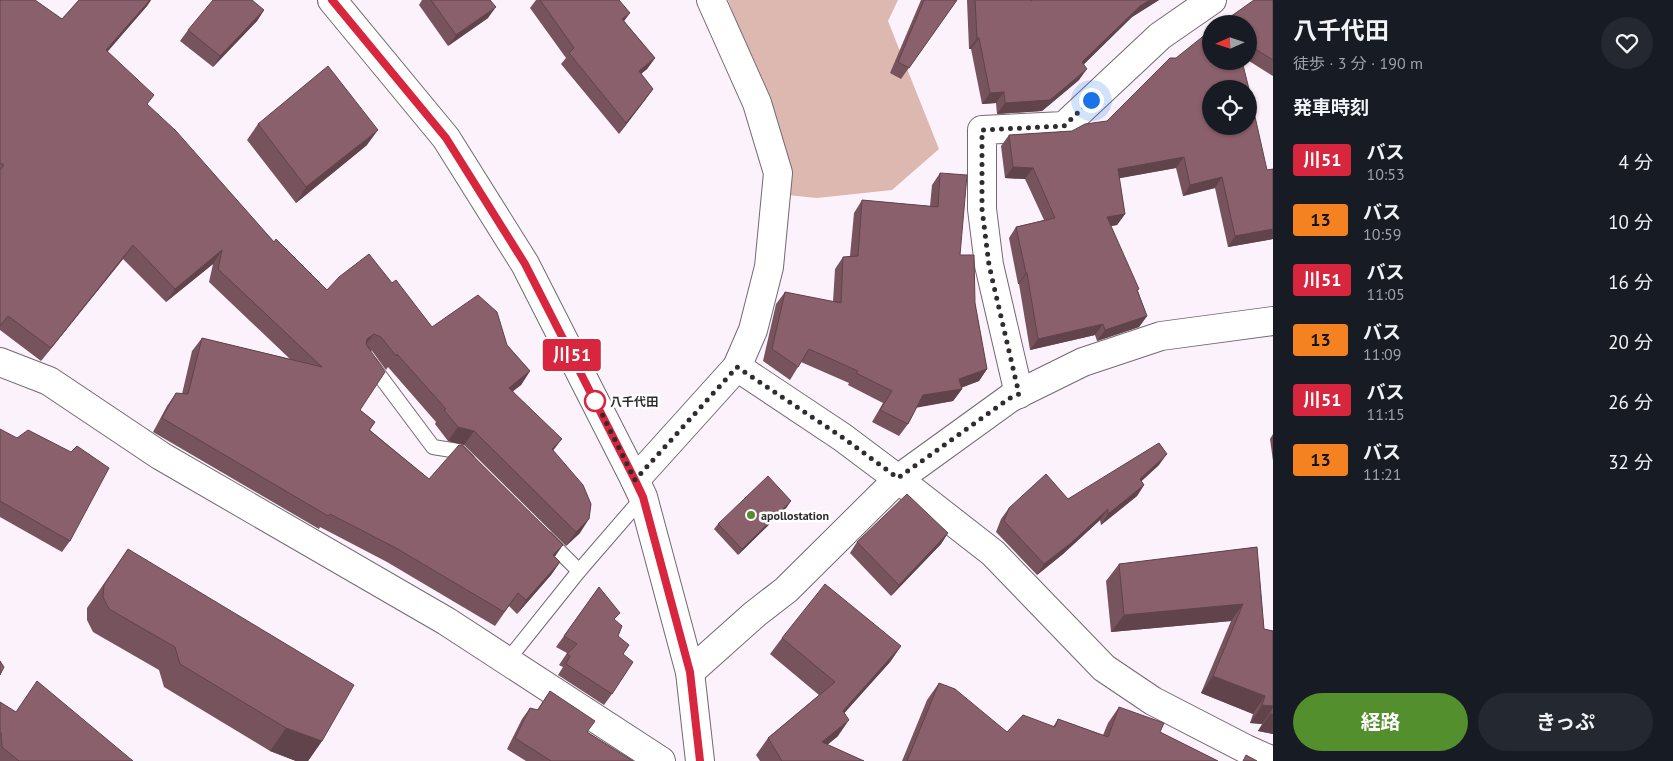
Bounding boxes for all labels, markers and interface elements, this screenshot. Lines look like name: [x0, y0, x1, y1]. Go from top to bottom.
north arrow: [1202, 15, 1258, 70]
map controls: [1202, 15, 1257, 135]
text: 八千代田: [1293, 15, 1389, 46]
button: heart: [1601, 17, 1653, 69]
text: 徒歩 · 3 分 · 190 m: [1293, 53, 1423, 73]
button: locate: [1202, 80, 1257, 135]
your location: [1079, 88, 1104, 113]
text: 発車時刻: [1293, 95, 1369, 119]
text: バス: [1366, 140, 1404, 164]
text: 川51: [1303, 148, 1341, 171]
text: 4 分: [1619, 150, 1653, 174]
text: 10:53: [1366, 164, 1405, 184]
text: バス: [1363, 200, 1401, 224]
text: 13: [1310, 208, 1331, 231]
text: 10 分: [1608, 210, 1653, 234]
text: 10:59: [1363, 224, 1401, 244]
text: バス: [1366, 260, 1404, 284]
text: 川51: [1303, 268, 1341, 291]
text: 16 分: [1608, 270, 1653, 294]
text: 11:05: [1366, 284, 1405, 304]
text: バス: [1363, 320, 1401, 344]
text: 13: [1310, 328, 1331, 351]
text: 20 分: [1608, 330, 1653, 354]
line badge: 川51: [543, 339, 601, 371]
text: 川51: [553, 343, 591, 366]
text: 11:09: [1363, 344, 1401, 364]
text: バス: [1366, 380, 1404, 404]
text: 川51: [1303, 388, 1341, 411]
marker: 八千代田: [584, 390, 606, 412]
text: 26 分: [1608, 390, 1653, 414]
place label: 八千代田: [610, 394, 658, 409]
text: 11:15: [1366, 404, 1405, 424]
text: バス: [1363, 440, 1401, 464]
text: 13: [1310, 448, 1331, 471]
text: 32 分: [1608, 450, 1653, 474]
text: 11:21: [1363, 464, 1401, 484]
place label: apollostation: [761, 508, 829, 523]
marker: apollostation: [745, 509, 757, 521]
button: 経路: [1293, 693, 1468, 751]
button: きっぷ: [1478, 693, 1653, 751]

